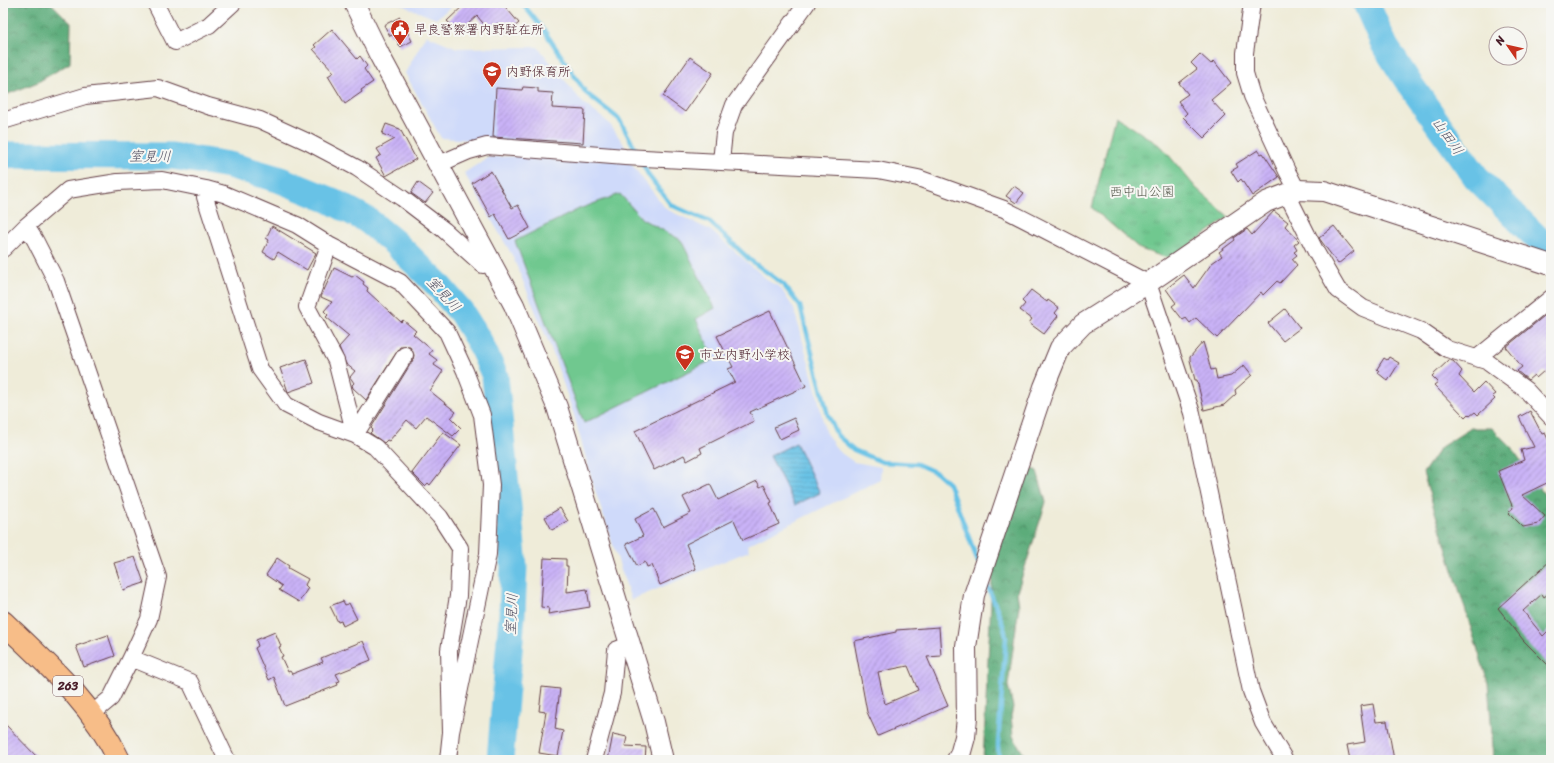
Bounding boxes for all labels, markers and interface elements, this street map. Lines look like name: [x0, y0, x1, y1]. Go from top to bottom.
public building icon: 早良警察署内野駐在所: [389, 18, 411, 46]
place label: 早良警察署内野駐在所: [414, 18, 544, 41]
north arrow: [1488, 26, 1528, 66]
text: N: [1490, 32, 1510, 50]
school or university icon: 内野保育所: [481, 60, 503, 88]
place label: 内野保育所: [506, 60, 571, 83]
water label: 山田川: [1425, 112, 1470, 161]
water label: 室見川: [129, 144, 171, 169]
park label: 西中山公園: [1109, 180, 1175, 203]
water label: 室見川: [420, 270, 467, 318]
school or university icon: 市立内野小学校: [674, 343, 696, 371]
place label: 市立内野小学校: [699, 343, 790, 366]
water label: 室見川: [498, 592, 525, 636]
road number: 263: [53, 676, 83, 696]

